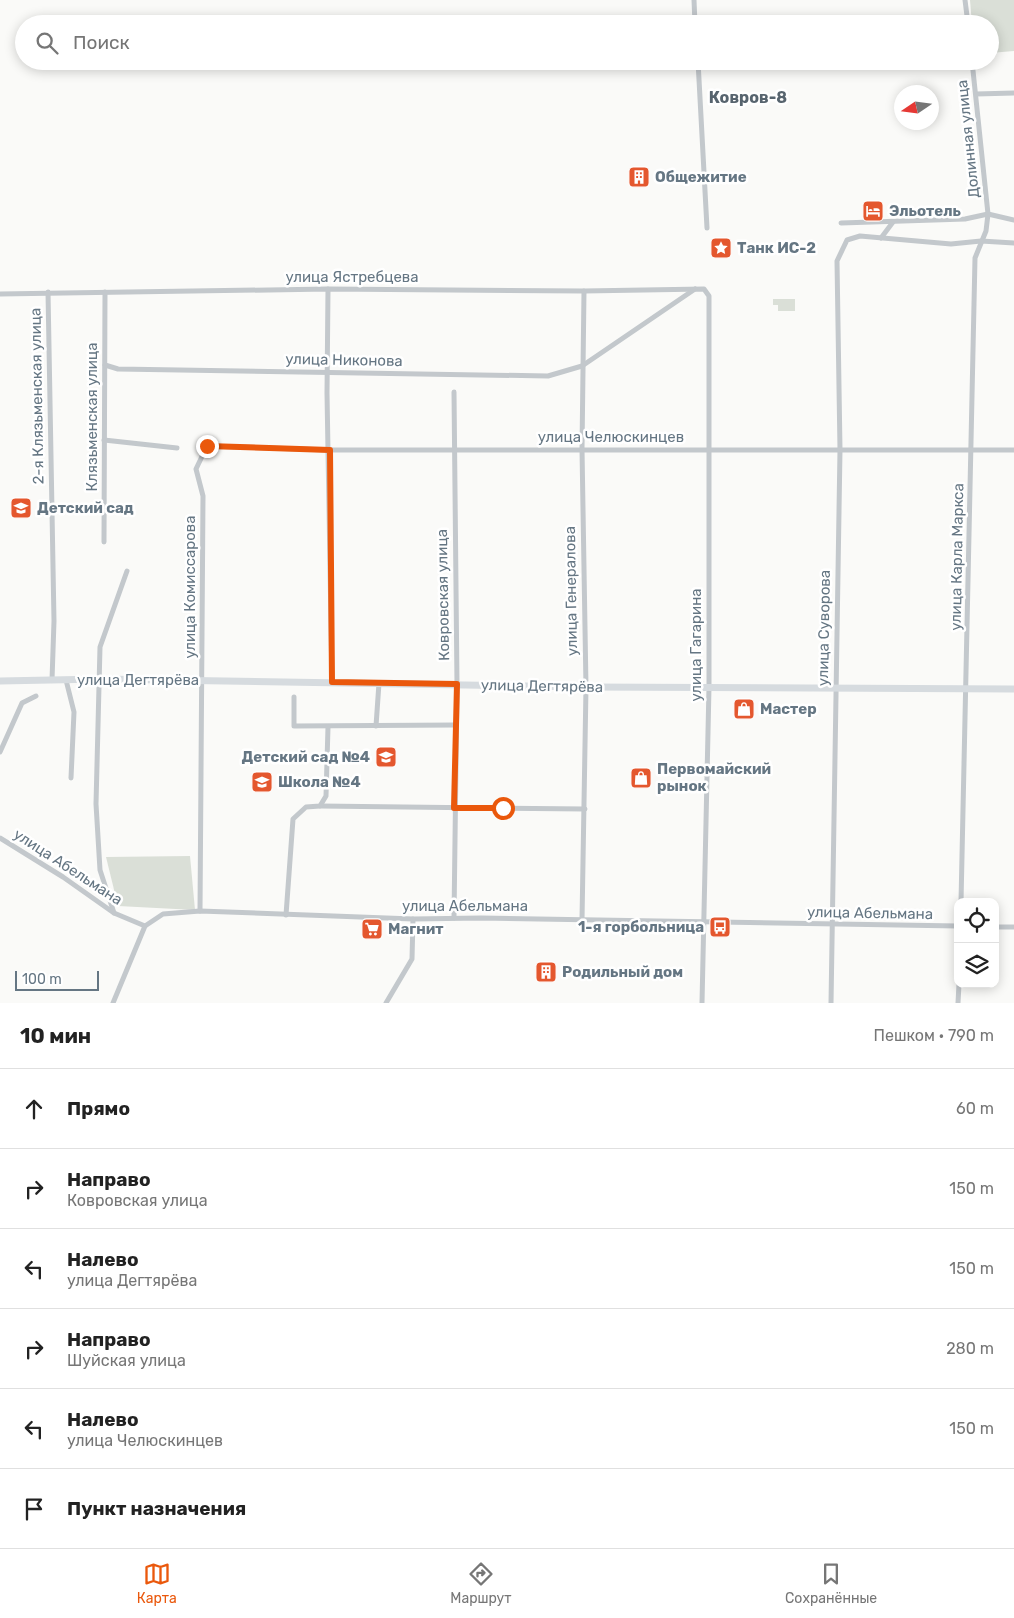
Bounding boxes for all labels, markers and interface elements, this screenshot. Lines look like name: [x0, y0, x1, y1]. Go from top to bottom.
search box: [15, 15, 999, 70]
icon: search: [33, 29, 61, 57]
text: Поиск: [73, 31, 130, 54]
street label: Долинная улица: [953, 79, 983, 199]
north arrow: [894, 85, 939, 130]
district label: Ковров-8: [709, 88, 787, 107]
building icon: Общежитие: [627, 165, 651, 189]
place label: Общежитие: [655, 168, 747, 186]
hotel icon: Эльотель: [861, 199, 885, 223]
place label: Эльотель: [889, 202, 962, 220]
place icon: Танк ИС-2: [709, 236, 733, 260]
place label: Танк ИС-2: [737, 239, 816, 257]
street label: улица Ястребцева: [285, 268, 419, 286]
street label: 2-я Клязьменская улица: [26, 308, 48, 484]
street label: Клязьменская улица: [83, 342, 101, 492]
street label: улица Никонова: [285, 350, 403, 370]
street label: улица Челюскинцев: [538, 428, 684, 446]
route end: [196, 435, 219, 458]
street label: улица Карла Маркса: [947, 483, 967, 631]
school or university icon: Детский сад: [9, 496, 33, 520]
place label: Детский сад: [37, 499, 134, 517]
street label: улица Комиссарова: [181, 515, 199, 659]
street label: улица Генералова: [561, 526, 581, 656]
street label: Ковровская улица: [433, 529, 453, 661]
street label: улица Суворова: [814, 570, 834, 686]
street label: улица Гагарина: [687, 588, 705, 702]
street label: улица Дегтярёва: [77, 671, 199, 689]
street label: улица Дегтярёва: [481, 676, 603, 696]
shop icon: Мастер: [732, 697, 756, 721]
place label: Мастер: [760, 700, 817, 718]
school or university icon: Детский сад №4: [374, 745, 398, 769]
place label: Детский сад №4: [242, 748, 370, 766]
place label: Первомайский рынок: [657, 760, 771, 795]
shop icon: Первомайский рынок: [629, 766, 653, 790]
school or university icon: Школа №4: [250, 770, 274, 794]
place label: Школа №4: [278, 773, 361, 791]
route start: [492, 797, 515, 820]
street label: улица Абельмана: [10, 825, 126, 909]
street label: улица Абельмана: [402, 897, 528, 915]
map controls: [954, 898, 999, 988]
button: locate: [954, 898, 999, 943]
street label: улица Абельмана: [807, 903, 933, 923]
bus stop icon: 1-я горбольница: [708, 915, 732, 939]
supermarket icon: Магнит: [360, 917, 384, 941]
place label: 1-я горбольница: [578, 918, 704, 936]
place label: Магнит: [388, 920, 444, 938]
button: layers: [954, 943, 999, 988]
building icon: Родильный дом: [534, 960, 558, 984]
place label: Родильный дом: [562, 963, 683, 981]
scale bar: [15, 968, 99, 991]
text: 100 m: [22, 971, 62, 988]
text: 10 мин: [20, 1023, 91, 1048]
text: Пешком · 790 m: [874, 1026, 994, 1045]
icon: ahead: [20, 1095, 48, 1123]
text: Прямо: [67, 1097, 130, 1120]
text: 60 m: [956, 1099, 994, 1118]
text: Направо: [67, 1168, 151, 1191]
icon: right: [20, 1175, 48, 1203]
text: 150 m: [949, 1179, 994, 1198]
text: Ковровская улица: [67, 1191, 208, 1210]
text: Налево: [67, 1248, 139, 1271]
icon: left: [20, 1255, 48, 1283]
text: 150 m: [949, 1259, 994, 1278]
text: улица Дегтярёва: [67, 1271, 197, 1290]
text: Направо: [67, 1328, 151, 1351]
icon: right: [20, 1335, 48, 1363]
text: 280 m: [946, 1339, 994, 1358]
text: Шуйская улица: [67, 1351, 186, 1370]
text: Налево: [67, 1408, 139, 1431]
icon: left: [20, 1415, 48, 1443]
text: 150 m: [949, 1419, 994, 1438]
text: улица Челюскинцев: [67, 1431, 223, 1450]
icon: arrive: [20, 1495, 48, 1523]
text: Пункт назначения: [67, 1497, 246, 1520]
tab: Карта: [137, 1560, 177, 1607]
tab: Маршрут: [450, 1560, 511, 1607]
tab: Сохранённые: [785, 1560, 877, 1607]

